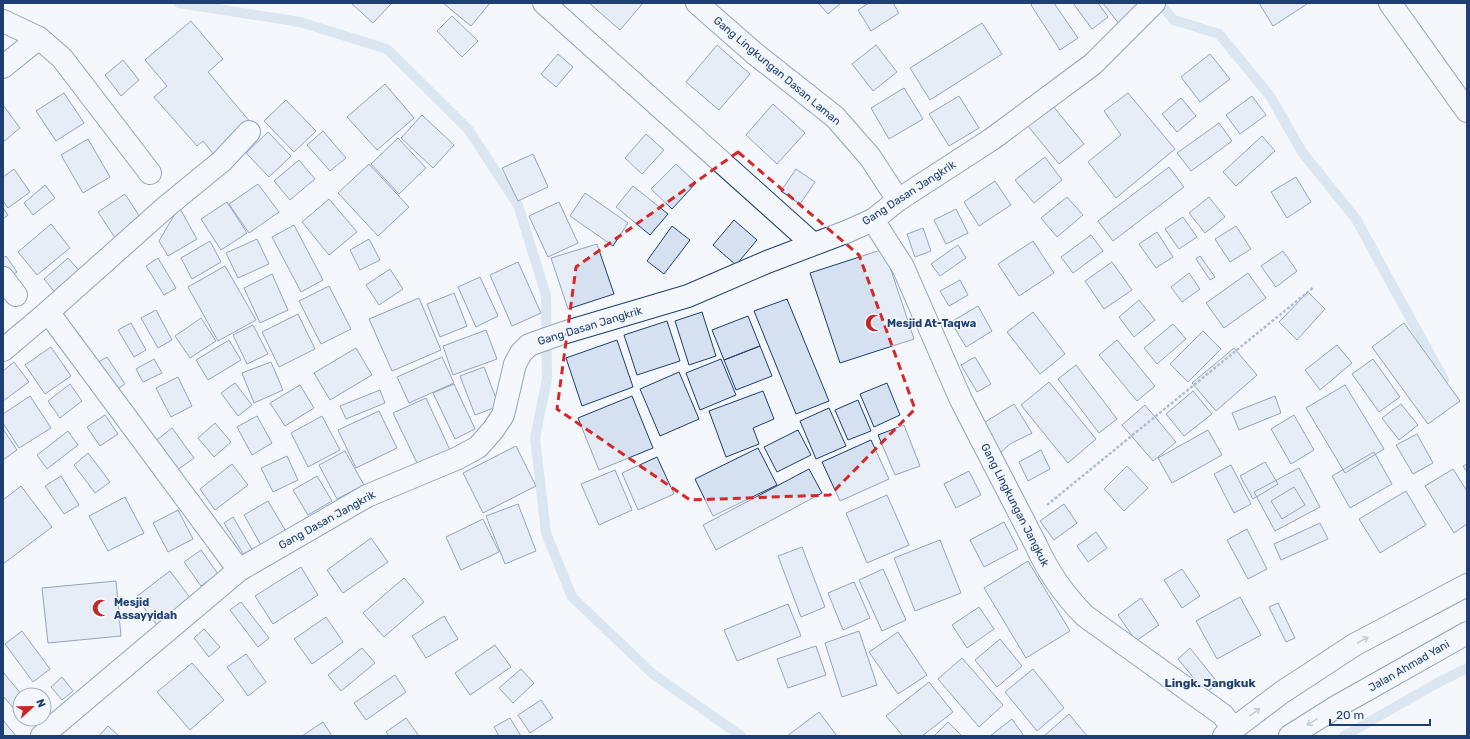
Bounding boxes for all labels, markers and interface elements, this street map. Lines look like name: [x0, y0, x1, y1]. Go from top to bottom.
street label: Gang Lingkungan Dasan Laman: [711, 14, 843, 128]
street label: Gang Dasan Jangkrik: [860, 158, 958, 228]
street label: Gang Dasan Jangkrik: [536, 304, 644, 348]
mosque icon: Mesjid At-Taqwa: [864, 313, 884, 333]
place label: Mesjid At-Taqwa: [887, 317, 976, 330]
street label: Gang Lingkungan Jangkuk: [978, 441, 1052, 569]
street label: Gang Dasan Jangkrik: [276, 488, 378, 552]
place label: Mesjid Assayyidah: [114, 596, 177, 622]
mosque icon: Mesjid Assayyidah: [91, 598, 111, 618]
one-way arrow: [1357, 636, 1369, 643]
street label: Jalan Ahmad Yani: [1366, 638, 1452, 694]
district label: Lingk. Jangkuk: [1164, 676, 1256, 690]
north arrow: [12, 687, 52, 727]
text: N: [33, 697, 48, 710]
scale bar: [1330, 701, 1430, 727]
one-way arrow: [1250, 708, 1261, 717]
text: 20 m: [1336, 708, 1364, 722]
one-way arrow: [1306, 719, 1318, 727]

